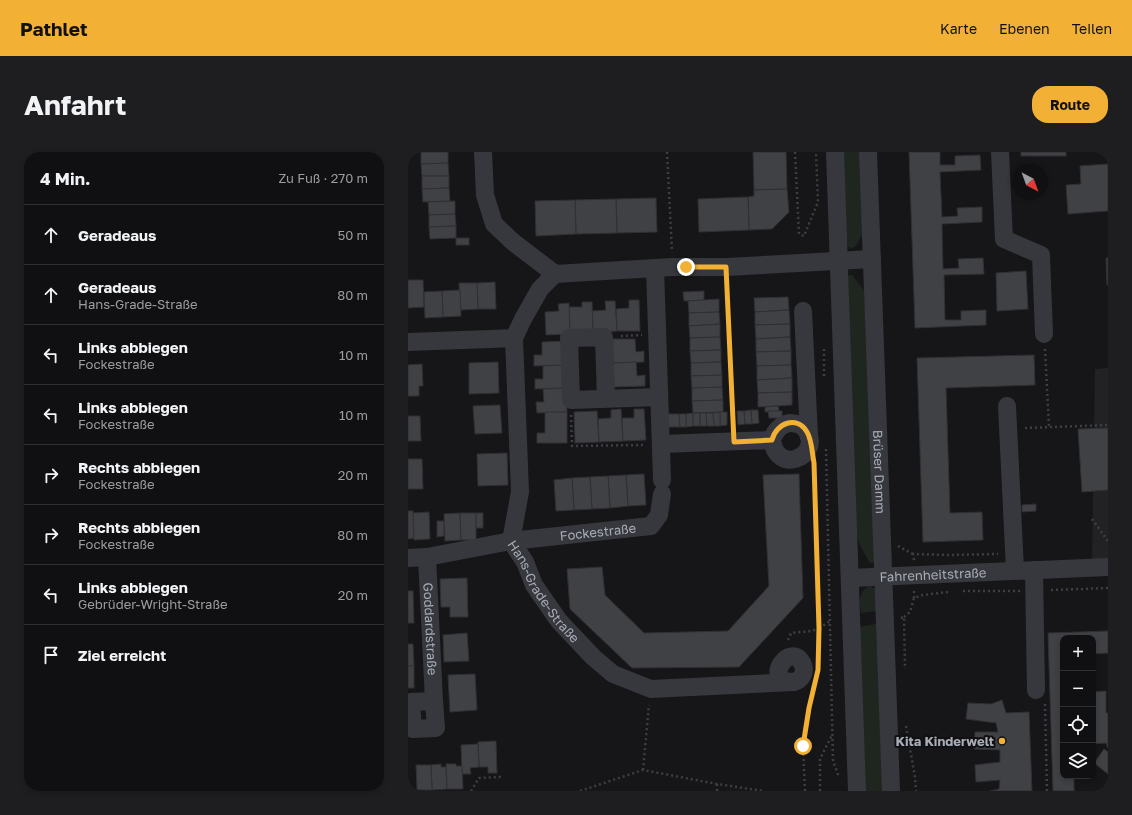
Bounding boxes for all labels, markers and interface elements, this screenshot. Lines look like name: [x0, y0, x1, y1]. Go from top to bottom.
text: Pathlet: [20, 17, 88, 40]
text: Karte: [940, 20, 977, 37]
text: Ebenen: [999, 20, 1050, 37]
text: Teilen: [1072, 20, 1112, 37]
button: Route: [1032, 86, 1108, 123]
text: Anfahrt: [24, 88, 126, 121]
north arrow: [1012, 164, 1048, 200]
text: 4 Min.: [40, 168, 90, 189]
text: Zu Fuß · 270 m: [279, 170, 368, 186]
icon: ahead: [40, 224, 62, 246]
text: Geradeaus: [78, 226, 156, 244]
text: 50 m: [338, 227, 368, 243]
route end: [677, 258, 695, 276]
text: Geradeaus: [78, 278, 156, 296]
icon: ahead: [40, 284, 62, 306]
text: 80 m: [337, 287, 368, 303]
text: Hans-Grade-Straße: [78, 296, 198, 312]
text: Links abbiegen: [78, 338, 188, 356]
icon: left: [40, 344, 62, 366]
text: 10 m: [339, 347, 368, 363]
text: Fockestraße: [78, 356, 155, 372]
text: Links abbiegen: [78, 398, 188, 416]
icon: left: [40, 404, 62, 426]
text: 10 m: [339, 407, 368, 423]
text: Fockestraße: [78, 416, 155, 432]
street label: Brüser Damm: [870, 430, 889, 514]
text: Rechts abbiegen: [78, 458, 200, 476]
icon: right: [40, 464, 62, 486]
text: 20 m: [338, 467, 368, 483]
text: Fockestraße: [78, 476, 155, 492]
text: Rechts abbiegen: [78, 518, 200, 536]
street label: Fockestraße: [559, 520, 637, 544]
icon: right: [40, 524, 62, 546]
text: 80 m: [337, 527, 368, 543]
text: Fockestraße: [78, 536, 155, 552]
street label: Hans-Grade-Straße: [505, 537, 583, 646]
street label: Fahrenheitstraße: [879, 564, 987, 585]
text: Links abbiegen: [78, 578, 188, 596]
street label: Goddardstraße: [420, 582, 441, 676]
icon: left: [40, 584, 62, 606]
text: 20 m: [338, 587, 368, 603]
text: Gebrüder-Wright-Straße: [78, 596, 228, 612]
map controls: [1060, 635, 1096, 779]
button: +: [1060, 635, 1096, 671]
icon: arrive: [40, 644, 62, 666]
text: Ziel erreicht: [78, 646, 166, 664]
button: −: [1060, 671, 1096, 707]
button: locate: [1060, 707, 1096, 743]
place label: Kita Kinderwelt: [895, 733, 994, 749]
marker: Kita Kinderwelt: [997, 736, 1007, 746]
route start: [794, 737, 812, 755]
button: layers: [1060, 743, 1096, 779]

